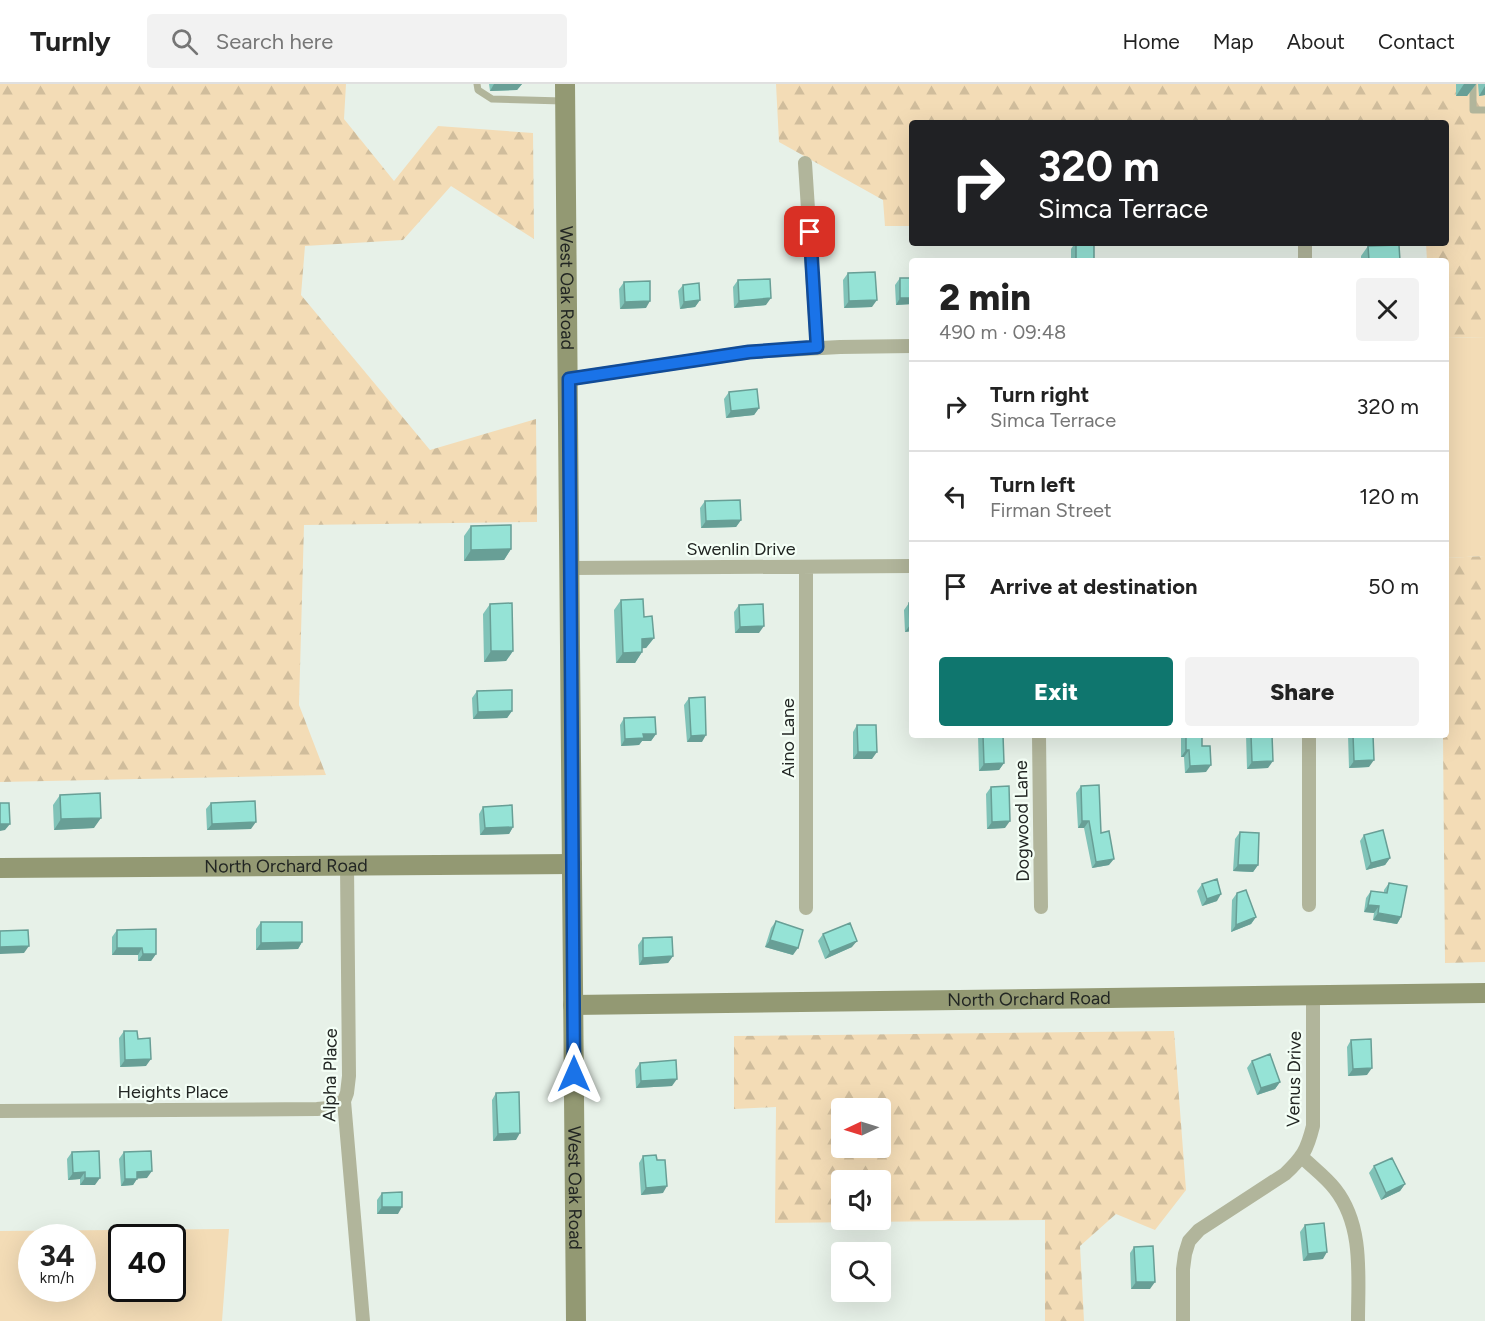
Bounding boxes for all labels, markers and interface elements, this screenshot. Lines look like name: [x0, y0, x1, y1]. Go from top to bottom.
search box: [147, 14, 567, 68]
text: Turnly: [30, 24, 111, 58]
icon: search: [168, 25, 201, 58]
text: Search here: [216, 28, 333, 55]
text: Home: [1123, 29, 1180, 54]
text: Map: [1213, 29, 1254, 54]
text: About: [1287, 29, 1345, 54]
text: Contact: [1378, 29, 1455, 54]
text: 320 m: [1038, 141, 1160, 192]
icon: right: [939, 144, 1017, 222]
text: Simca Terrace: [1038, 192, 1208, 225]
pin: [784, 206, 835, 257]
icon: arrive: [793, 215, 826, 248]
street label: West Oak Road: [555, 226, 578, 350]
text: 2 min: [939, 276, 1031, 319]
button: close: [1356, 278, 1419, 341]
text: 490 m · 09:48: [939, 320, 1066, 344]
text: Turn right: [990, 381, 1089, 408]
icon: right: [939, 390, 972, 423]
text: 320 m: [1356, 393, 1419, 420]
text: Simca Terrace: [990, 408, 1116, 432]
text: Turn left: [990, 471, 1076, 498]
icon: left: [939, 480, 972, 513]
text: 120 m: [1359, 483, 1419, 510]
text: Firman Street: [990, 498, 1112, 522]
street label: Swenlin Drive: [686, 538, 796, 560]
icon: arrive: [939, 570, 972, 603]
text: Arrive at destination: [990, 573, 1198, 600]
text: 50 m: [1368, 573, 1419, 600]
button: Exit: [939, 657, 1173, 726]
button: Share: [1185, 657, 1419, 726]
street label: Aino Lane: [777, 698, 799, 778]
street label: Dogwood Lane: [1010, 760, 1034, 882]
street label: North Orchard Road: [204, 854, 368, 878]
street label: North Orchard Road: [947, 987, 1111, 1011]
street label: Alpha Place: [318, 1028, 342, 1122]
street label: Venus Drive: [1282, 1031, 1306, 1127]
position arrow: [542, 1042, 606, 1106]
street label: Heights Place: [118, 1081, 229, 1103]
north arrow: [831, 1098, 891, 1158]
map controls: [831, 1098, 891, 1302]
street label: West Oak Road: [563, 1126, 586, 1250]
button: sound: [831, 1170, 891, 1230]
speed limit sign: 40: [108, 1224, 186, 1302]
text: 34: [39, 1237, 75, 1274]
button: search: [831, 1242, 891, 1302]
text: km/h: [40, 1269, 74, 1287]

